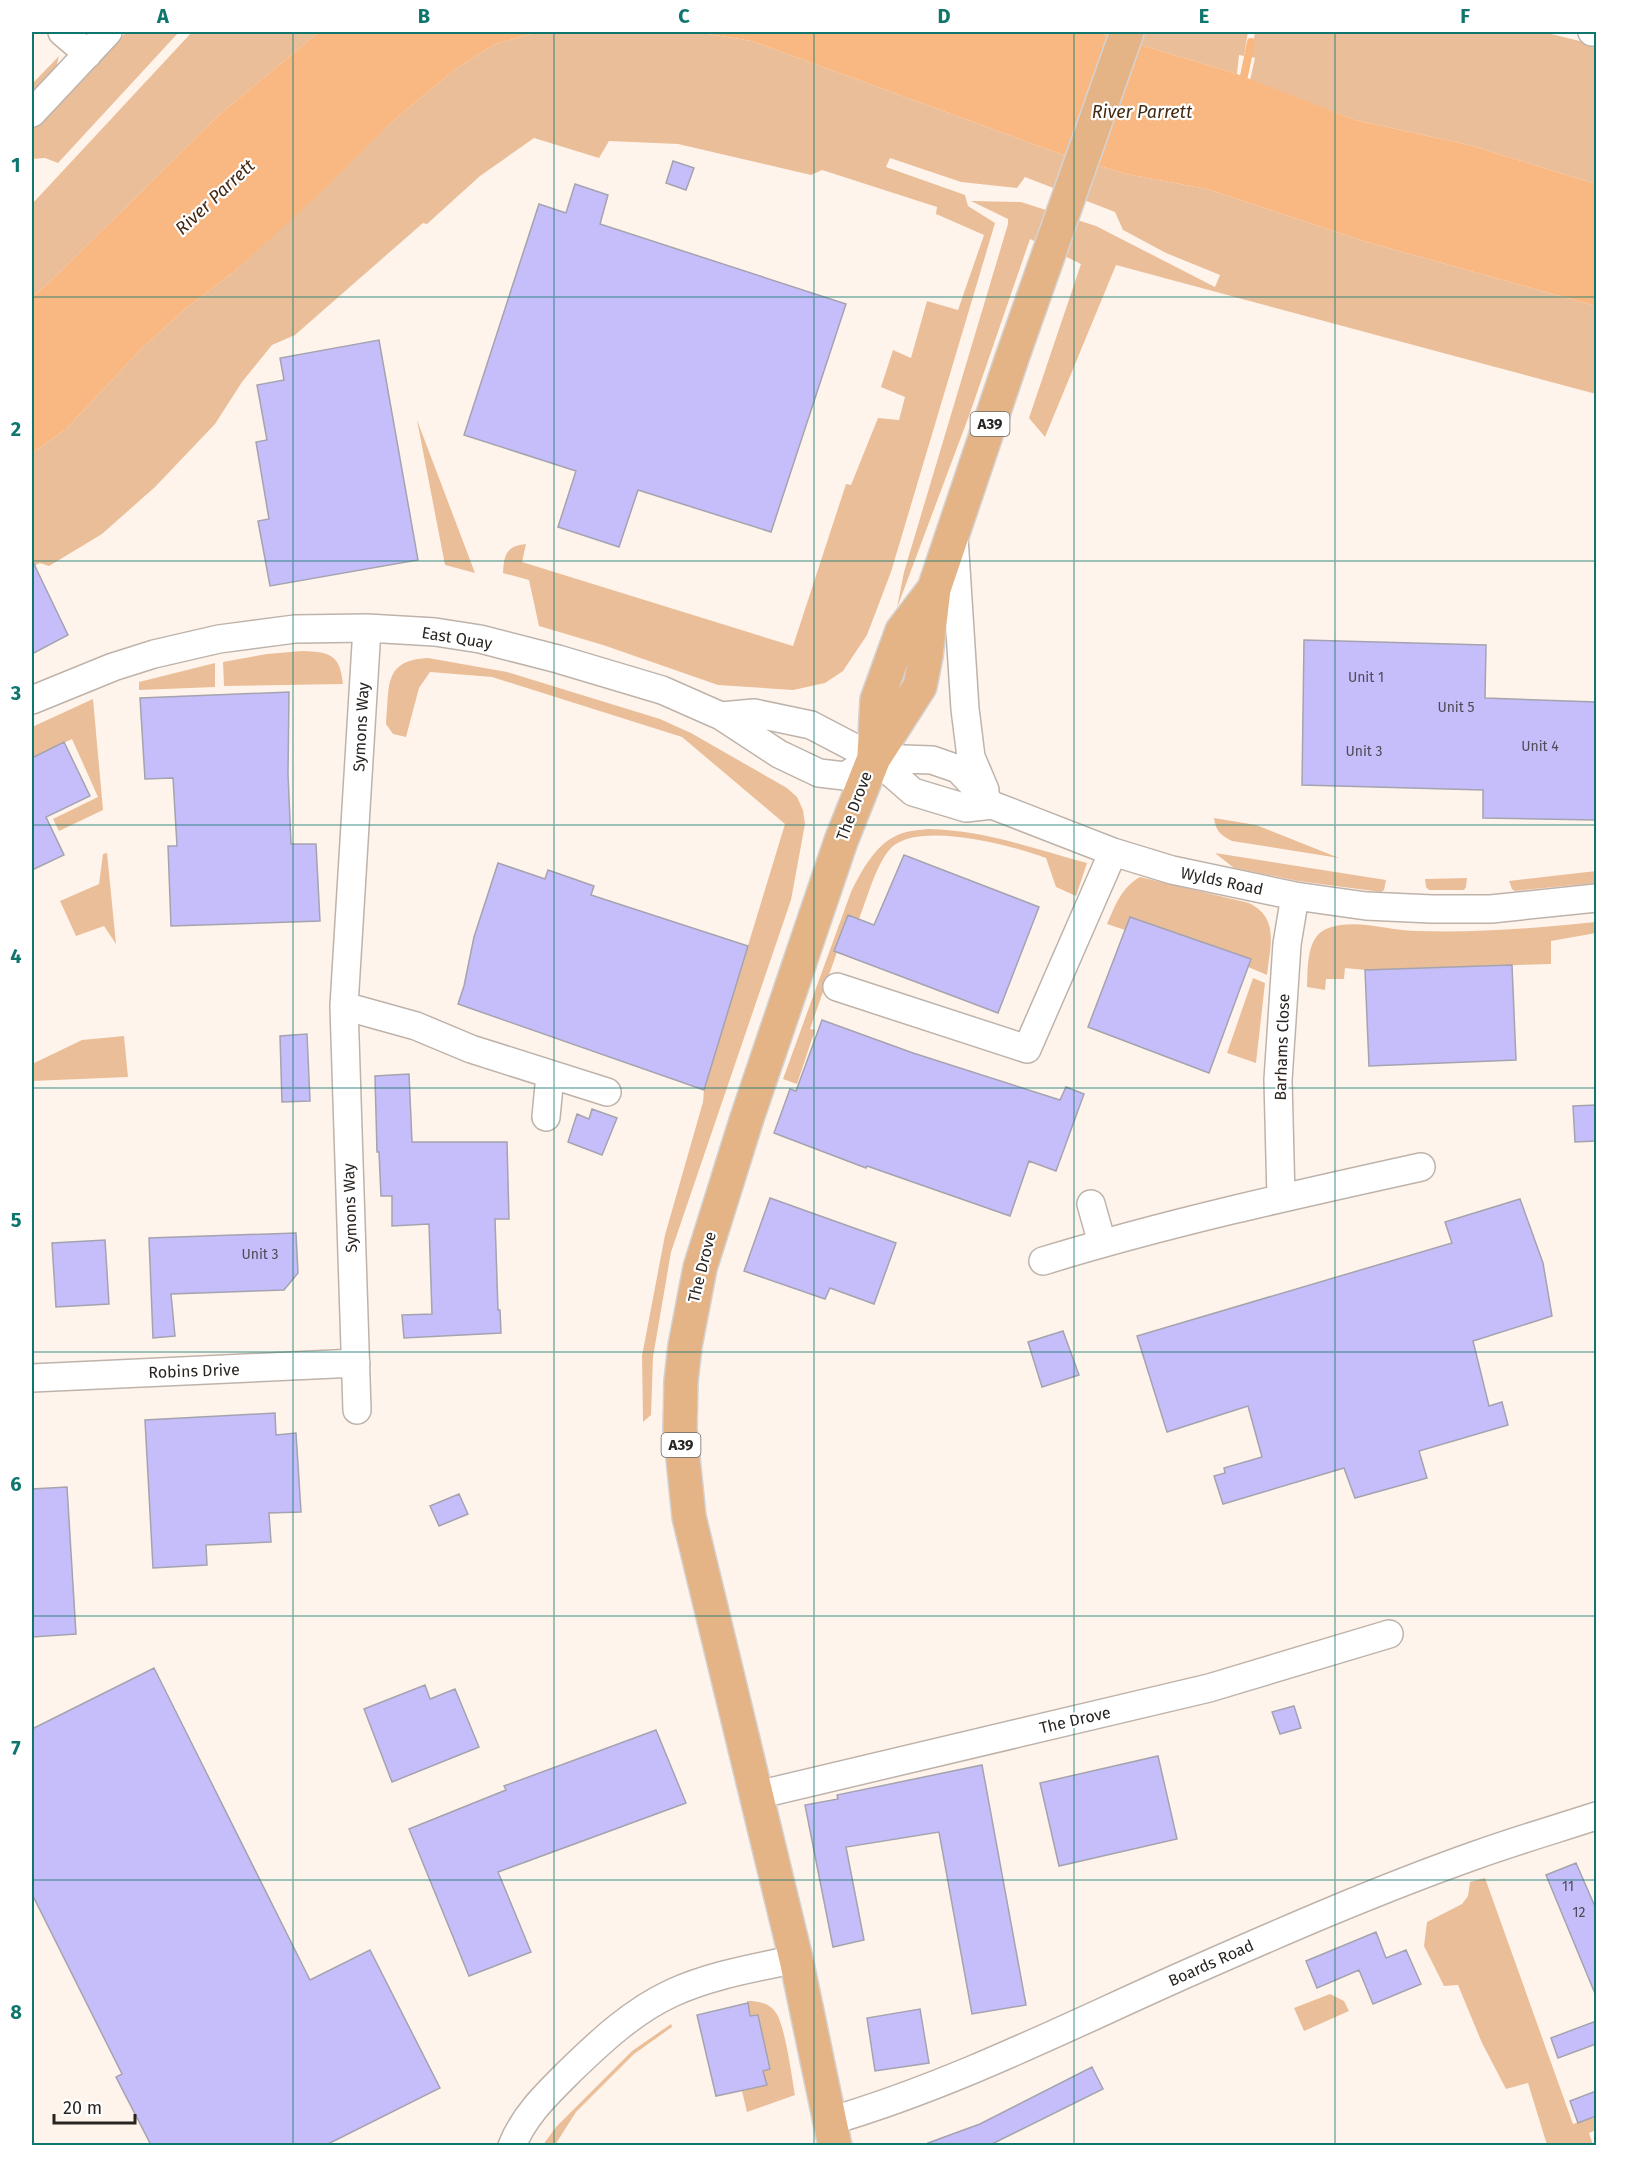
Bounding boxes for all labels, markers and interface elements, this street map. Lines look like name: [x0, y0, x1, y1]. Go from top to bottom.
text: A: [156, 4, 170, 28]
text: B: [418, 4, 430, 28]
text: C: [678, 4, 690, 28]
text: D: [937, 4, 951, 28]
text: E: [1199, 4, 1209, 28]
text: F: [1460, 4, 1470, 28]
water label: River Parrett: [1092, 101, 1193, 123]
text: 1: [11, 153, 21, 177]
water label: River Parrett: [171, 154, 260, 239]
road number: A39: [970, 412, 1010, 436]
text: 2: [11, 417, 21, 441]
street label: East Quay: [420, 623, 494, 653]
house number: Unit 1: [1348, 669, 1384, 686]
text: 3: [10, 681, 21, 705]
street label: Symons Way: [349, 682, 373, 772]
house number: Unit 5: [1437, 699, 1475, 716]
house number: Unit 4: [1521, 738, 1559, 755]
house number: Unit 3: [1345, 743, 1383, 760]
street label: The Drove: [832, 769, 876, 843]
street label: Wylds Road: [1179, 863, 1265, 899]
text: 4: [10, 944, 22, 968]
street label: Barhams Close: [1271, 993, 1293, 1101]
street label: Symons Way: [339, 1163, 361, 1253]
text: 5: [11, 1208, 22, 1232]
street label: The Drove: [684, 1230, 720, 1304]
house number: Unit 3: [241, 1246, 279, 1263]
street label: Robins Drive: [148, 1360, 240, 1382]
road number: A39: [662, 1433, 700, 1457]
text: 6: [10, 1472, 22, 1496]
street label: The Drove: [1038, 1703, 1112, 1737]
text: 7: [11, 1736, 21, 1760]
house number: 11: [1562, 1878, 1574, 1895]
house number: 12: [1573, 1904, 1586, 1921]
street label: Boards Road: [1165, 1936, 1257, 1990]
text: 8: [10, 2000, 22, 2024]
scale bar: [54, 2087, 135, 2125]
text: 20 m: [63, 2097, 102, 2119]

